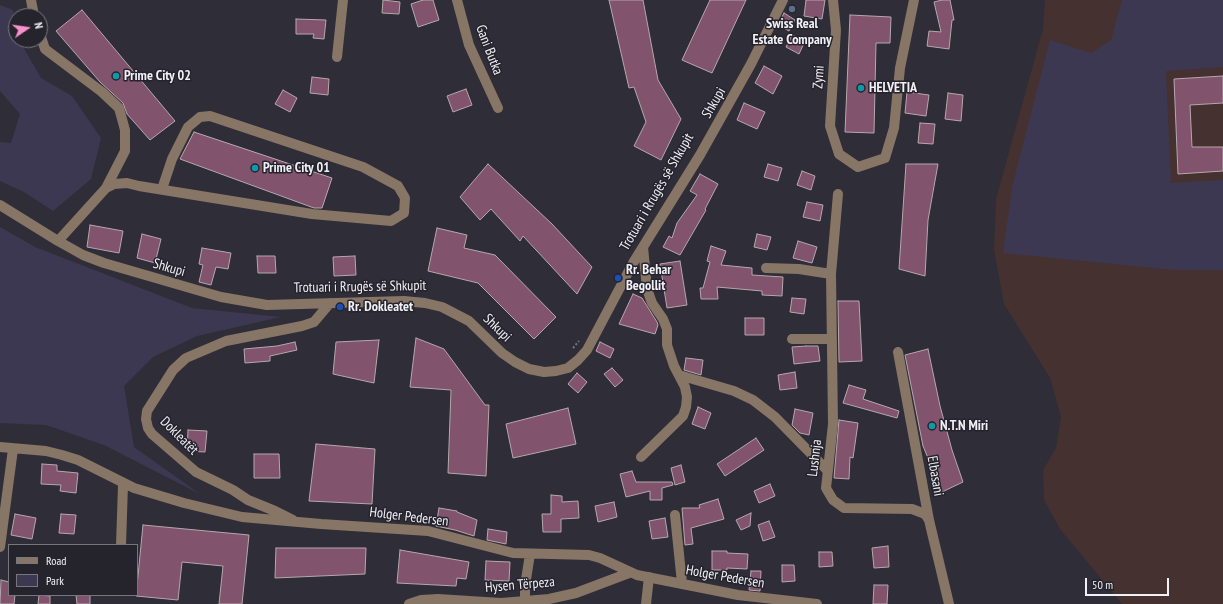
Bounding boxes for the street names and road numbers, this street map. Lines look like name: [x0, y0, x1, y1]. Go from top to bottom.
street label: Gani Butka: [472, 23, 506, 77]
street label: Zymi: [810, 65, 828, 89]
street label: Shkupi: [699, 85, 729, 121]
street label: Trotuari i Rrugës së Shkupit: [617, 130, 697, 254]
street label: Shkupi: [151, 255, 187, 281]
street label: Trotuari i Rrugës së Shkupit: [294, 277, 426, 297]
street label: Shkupi: [479, 311, 515, 345]
street label: Dokleatët: [156, 413, 202, 459]
street label: Lushnja: [804, 438, 826, 478]
street label: Elbasani: [923, 455, 947, 497]
street label: Holger Pedersen: [369, 504, 449, 530]
street label: Holger Pedersen: [684, 562, 766, 592]
street label: Hysen Tërpeza: [484, 574, 556, 596]

